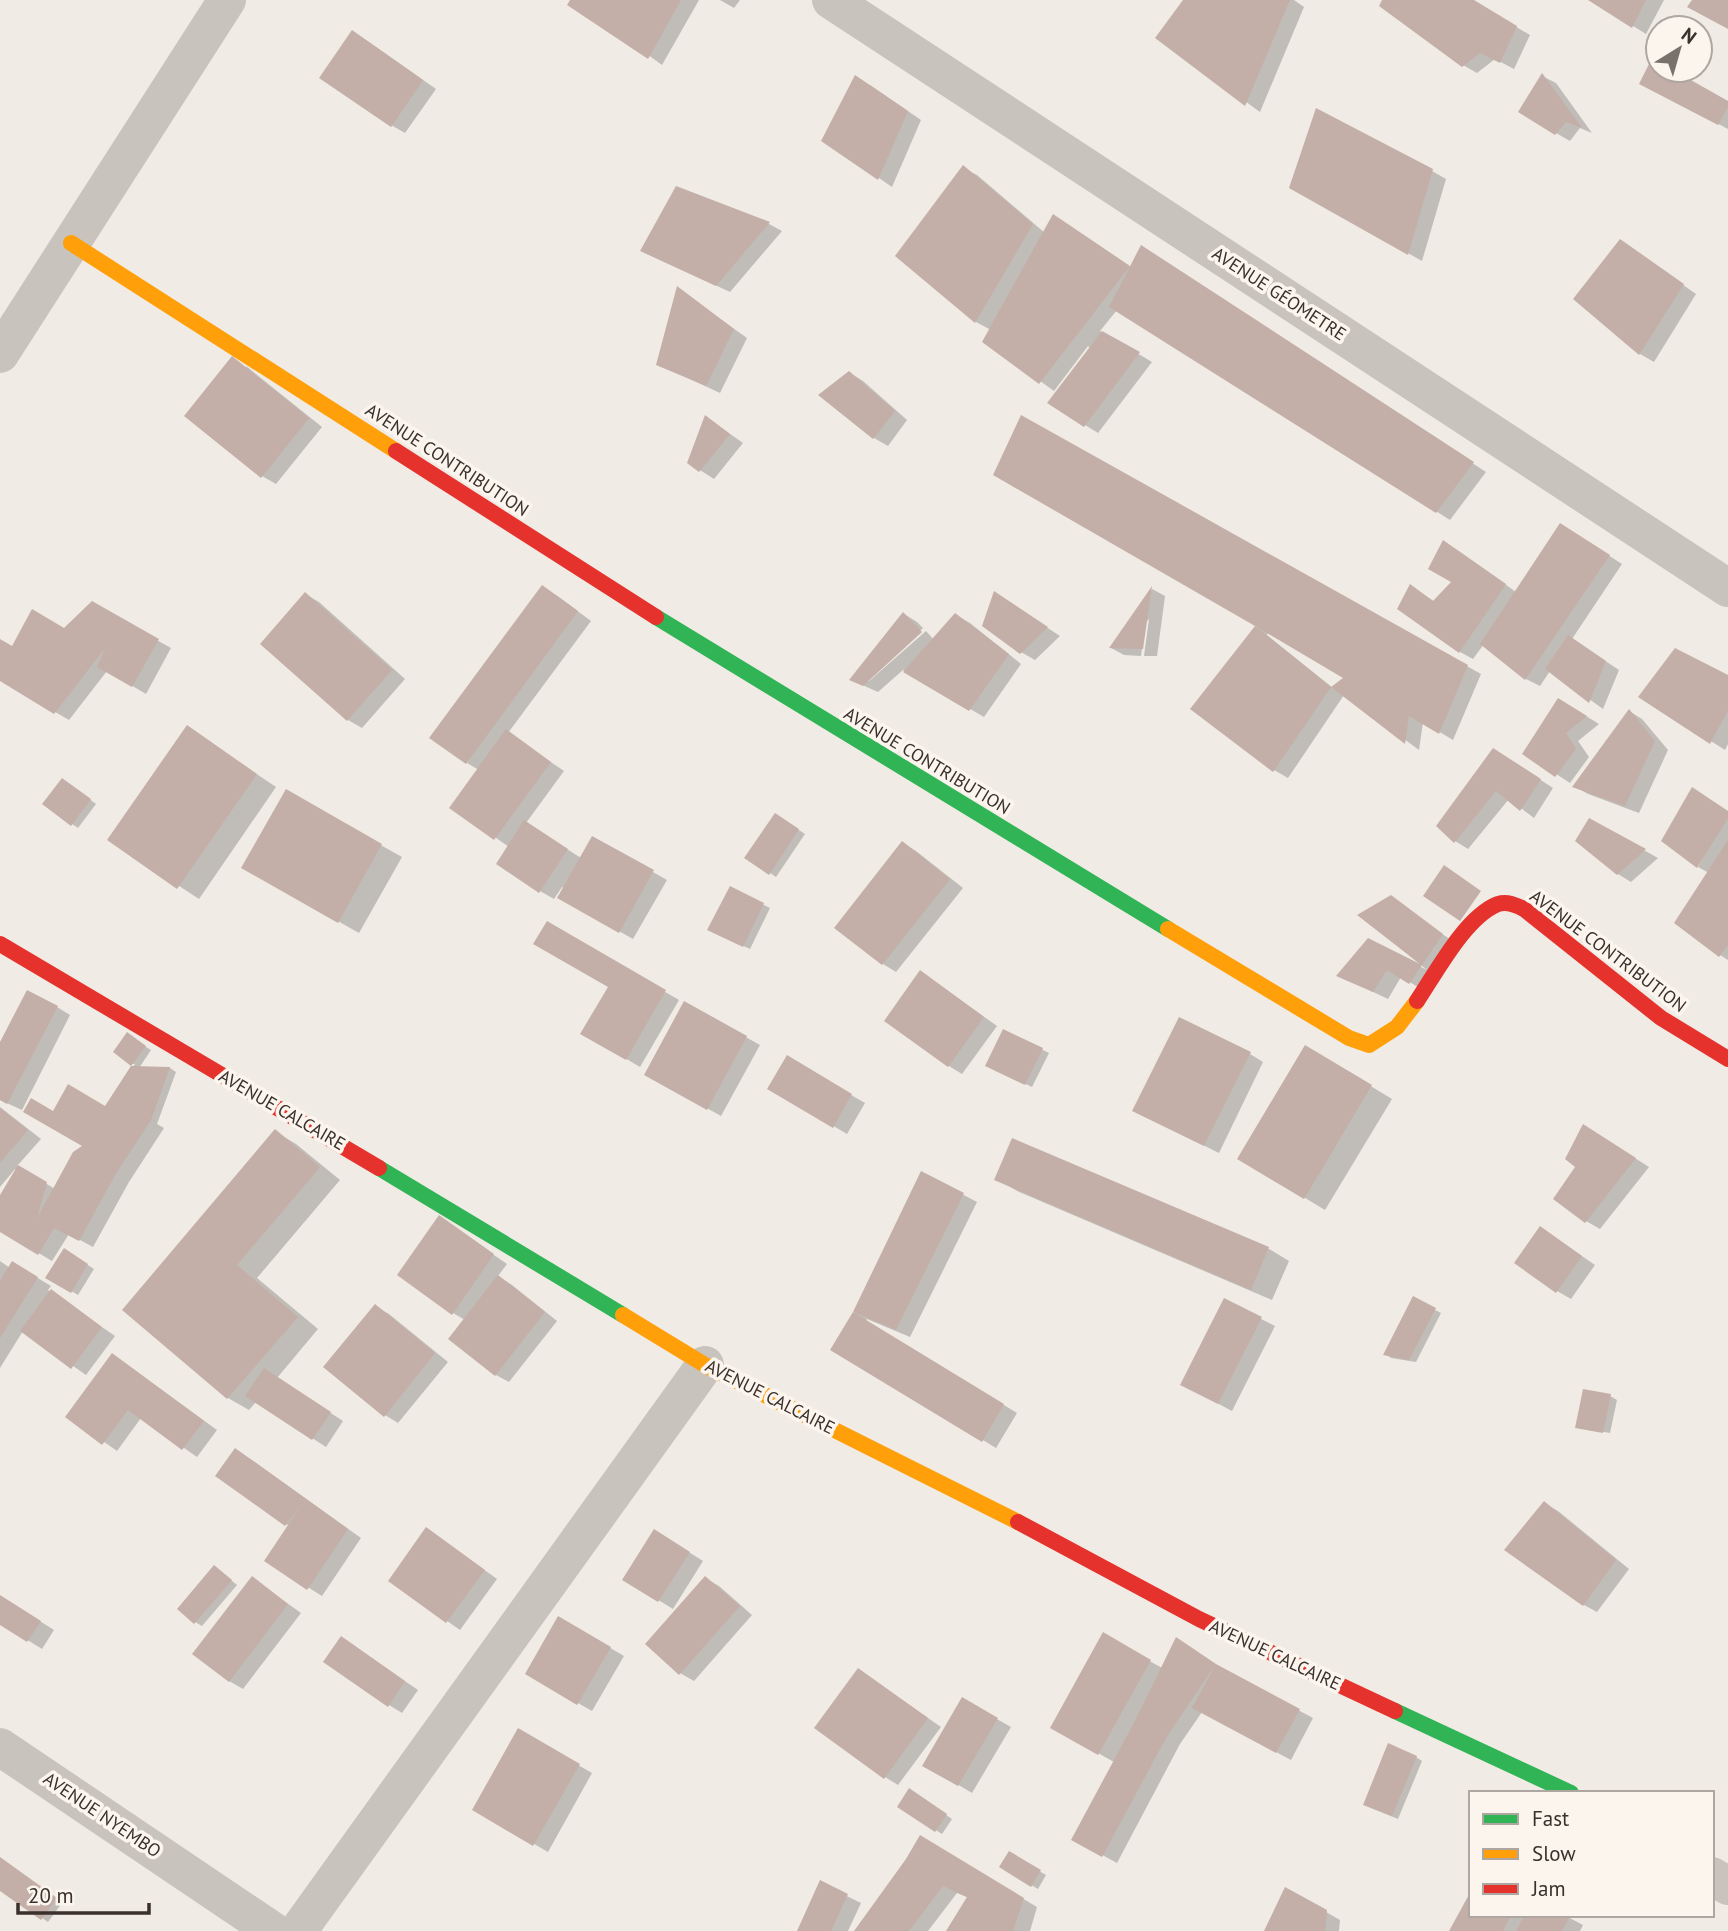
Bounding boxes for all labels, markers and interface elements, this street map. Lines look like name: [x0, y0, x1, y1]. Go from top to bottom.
north arrow: [1644, 14, 1714, 84]
text: N: [1677, 22, 1701, 49]
street label: AVENUE GÉOMETRE: [1208, 242, 1351, 345]
street label: AVENUE CONTRIBUTION: [361, 398, 533, 521]
street label: AVENUE CONTRIBUTION: [840, 702, 1015, 819]
street label: AVENUE CONTRIBUTION: [1526, 884, 1691, 1017]
street label: AVENUE CALCAIRE: [215, 1064, 350, 1155]
street label: AVENUE CALCAIRE: [702, 1354, 839, 1439]
street label: AVENUE CALCAIRE: [1206, 1614, 1345, 1695]
street label: AVENUE NYEMBO: [39, 1767, 165, 1862]
legend: [1469, 1791, 1714, 1917]
text: Fast: [1532, 1805, 1569, 1832]
text: Slow: [1532, 1840, 1576, 1867]
scale bar: [18, 1871, 149, 1915]
text: Jam: [1531, 1875, 1566, 1902]
text: 20 m: [28, 1882, 74, 1909]

